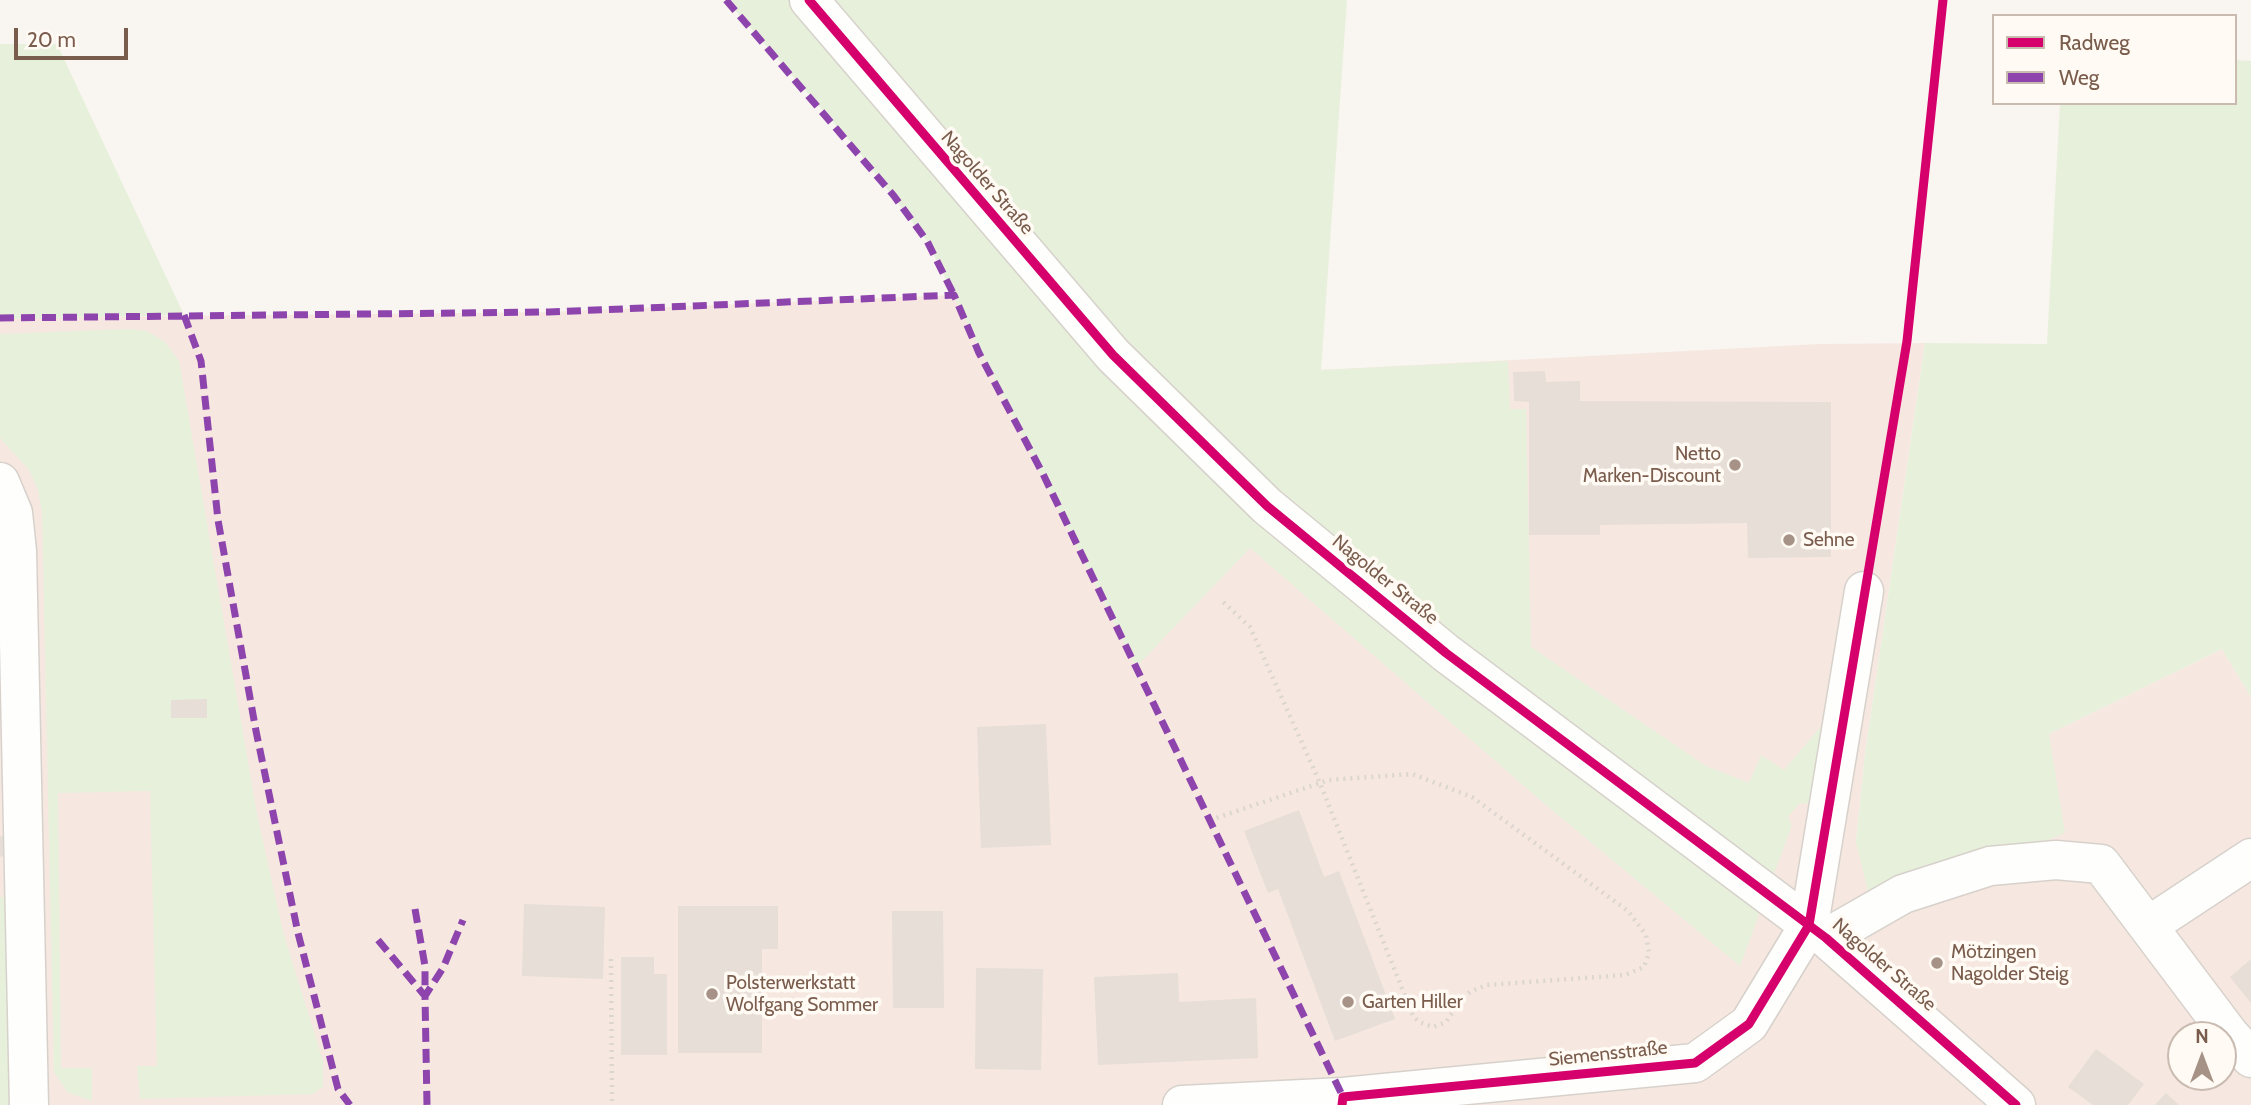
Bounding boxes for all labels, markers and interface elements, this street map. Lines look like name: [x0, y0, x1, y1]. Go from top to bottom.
scale bar: [18, 14, 131, 58]
legend: [1992, 14, 2237, 105]
text: 20 m: [27, 27, 76, 52]
text: Radweg: [2059, 30, 2130, 55]
text: Weg: [2059, 65, 2099, 90]
street label: Nagolder Straße: [936, 126, 1038, 240]
place label: Netto Marken-Discount: [1583, 443, 1721, 487]
marker: Netto Marken-Discount: [1727, 457, 1743, 473]
place label: Sehne: [1803, 529, 1854, 551]
street label: Nagolder Straße: [1327, 530, 1443, 630]
marker: Sehne: [1781, 532, 1797, 548]
street label: Nagolder Straße: [1827, 914, 1941, 1016]
place label: Mötzingen Nagolder Steig: [1951, 941, 2069, 985]
marker: Mötzingen Nagolder Steig: [1929, 955, 1945, 971]
place label: Polsterwerkstatt Wolfgang Sommer: [726, 972, 878, 1016]
marker: Polsterwerkstatt Wolfgang Sommer: [704, 986, 720, 1002]
place label: Garten Hiller: [1362, 991, 1463, 1013]
marker: Garten Hiller: [1340, 994, 1356, 1010]
north arrow: [2167, 1021, 2237, 1091]
text: N: [2195, 1025, 2209, 1048]
street label: Siemensstraße: [1547, 1036, 1669, 1072]

